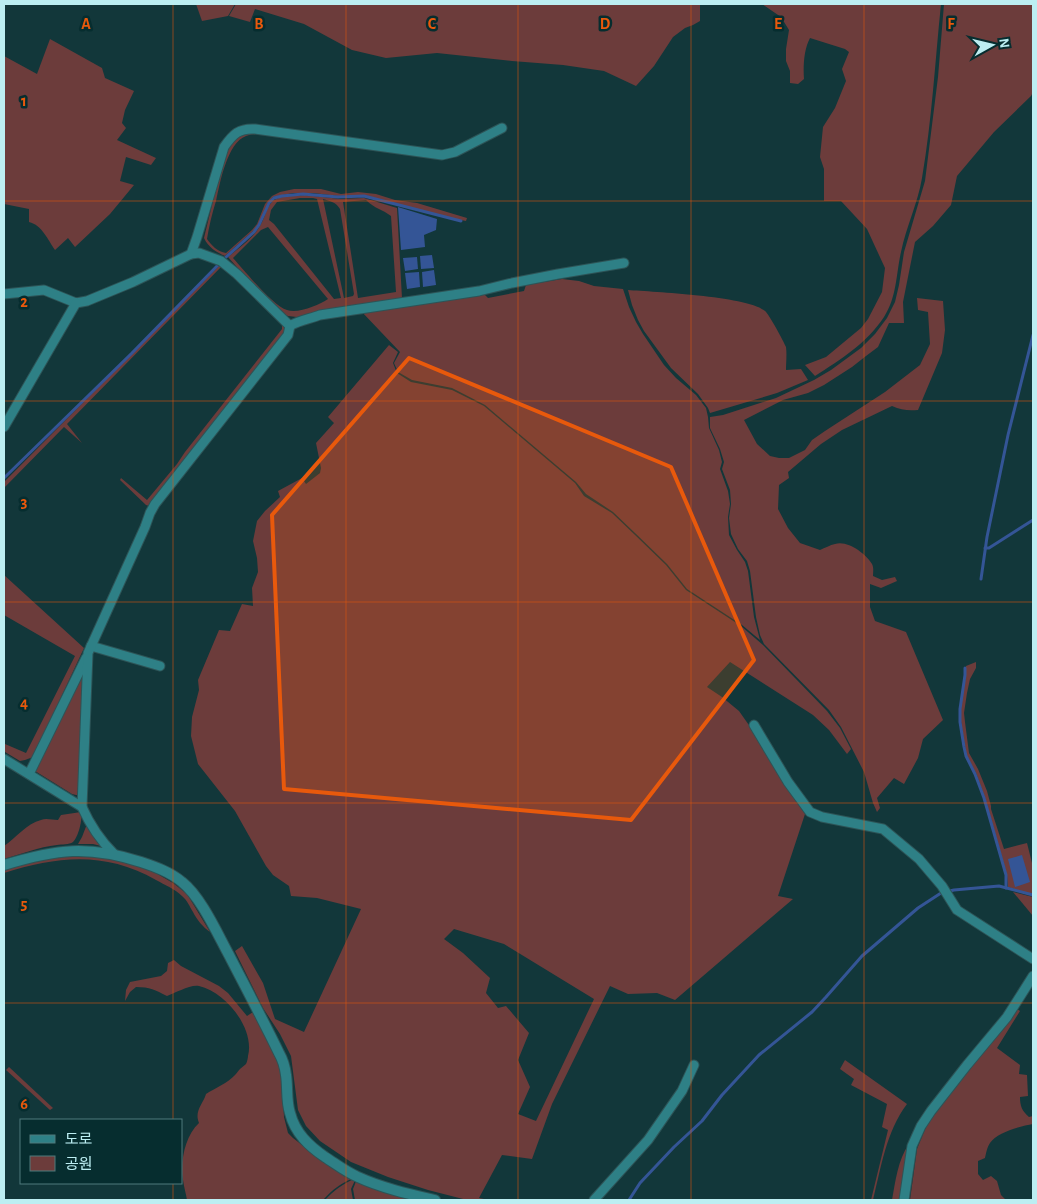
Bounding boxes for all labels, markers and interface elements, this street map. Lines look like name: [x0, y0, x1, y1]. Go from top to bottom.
text: A: [81, 16, 91, 32]
text: B: [254, 16, 264, 32]
text: C: [428, 16, 437, 32]
text: D: [600, 16, 611, 32]
text: E: [774, 16, 782, 32]
text: F: [947, 16, 955, 32]
north arrow: [967, 20, 1017, 70]
text: N: [996, 38, 1011, 49]
text: 1: [21, 93, 27, 109]
text: 2: [20, 294, 28, 310]
text: 3: [21, 494, 28, 510]
text: 4: [20, 695, 28, 711]
text: 5: [21, 896, 28, 912]
text: 6: [20, 1096, 28, 1112]
legend: [20, 1119, 182, 1184]
text: 도로: [65, 1132, 93, 1147]
text: 공원: [65, 1156, 93, 1172]

